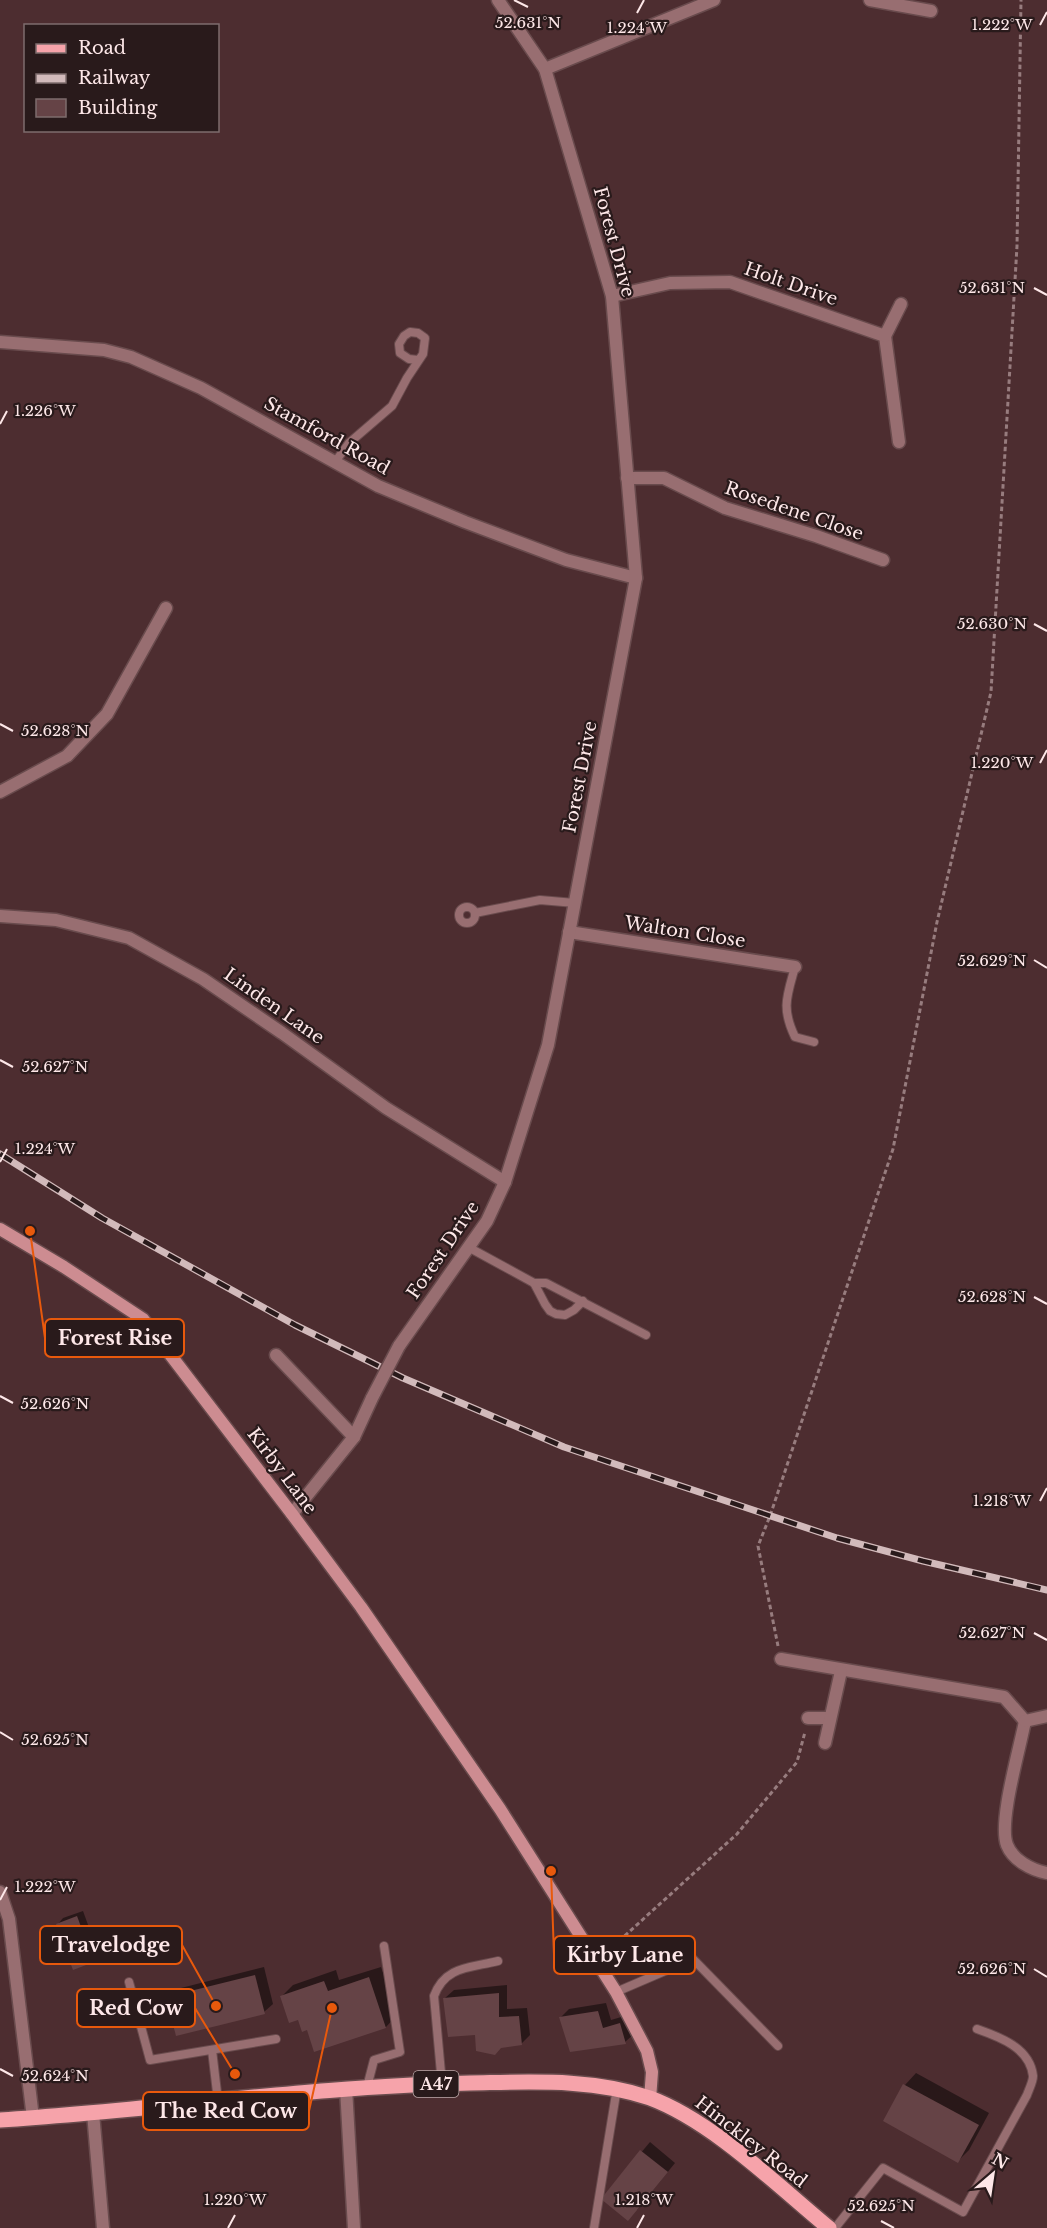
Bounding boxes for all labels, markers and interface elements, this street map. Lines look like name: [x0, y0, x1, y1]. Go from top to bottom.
text: 52.631°N: [495, 13, 561, 32]
text: 1.222°W: [971, 15, 1033, 34]
text: 1.224°W: [607, 18, 668, 37]
legend: [24, 24, 219, 132]
text: Road: [78, 37, 126, 59]
text: Railway: [78, 67, 151, 89]
text: Building: [78, 97, 157, 119]
street label: Forest Drive: [589, 184, 639, 300]
street label: Holt Drive: [741, 258, 841, 310]
text: 52.631°N: [959, 278, 1025, 297]
street label: Stamford Road: [260, 392, 394, 480]
text: 1.226°W: [14, 401, 76, 420]
street label: Rosedene Close: [722, 477, 866, 545]
text: 52.630°N: [957, 614, 1027, 633]
street label: Forest Drive: [558, 719, 602, 835]
text: 52.628°N: [21, 721, 89, 740]
text: 1.220°W: [971, 753, 1034, 772]
street label: Walton Close: [622, 911, 747, 952]
text: 52.629°N: [958, 951, 1026, 970]
street label: Linden Lane: [220, 963, 328, 1049]
text: 52.627°N: [22, 1057, 88, 1076]
text: 1.224°W: [15, 1139, 76, 1158]
street label: Forest Drive: [402, 1197, 484, 1303]
text: 52.628°N: [958, 1287, 1026, 1306]
callout: Forest Rise: [45, 1319, 184, 1357]
text: Forest Rise: [58, 1326, 172, 1350]
text: 52.626°N: [21, 1394, 89, 1413]
street label: Kirby Lane: [242, 1424, 322, 1518]
text: 1.218°W: [973, 1491, 1032, 1510]
text: 52.627°N: [959, 1623, 1025, 1642]
text: 52.625°N: [21, 1730, 89, 1749]
text: 1.222°W: [14, 1877, 76, 1896]
callout: Travelodge: [40, 1926, 182, 1964]
text: Travelodge: [52, 1933, 170, 1957]
callout: Kirby Lane: [554, 1936, 695, 1974]
text: Kirby Lane: [566, 1943, 684, 1967]
text: 52.626°N: [958, 1959, 1026, 1978]
callout: Red Cow: [77, 1989, 195, 2027]
text: Red Cow: [89, 1996, 183, 2020]
text: 52.624°N: [21, 2066, 89, 2085]
road number: A47: [414, 2071, 458, 2097]
callout: The Red Cow: [143, 2092, 309, 2130]
street label: Hinckley Road: [691, 2092, 811, 2192]
text: The Red Cow: [155, 2099, 297, 2123]
north arrow: [963, 2144, 1023, 2204]
text: N: [989, 2148, 1012, 2173]
text: 1.220°W: [204, 2190, 267, 2209]
text: 1.218°W: [615, 2190, 674, 2209]
text: 52.625°N: [847, 2196, 915, 2215]

